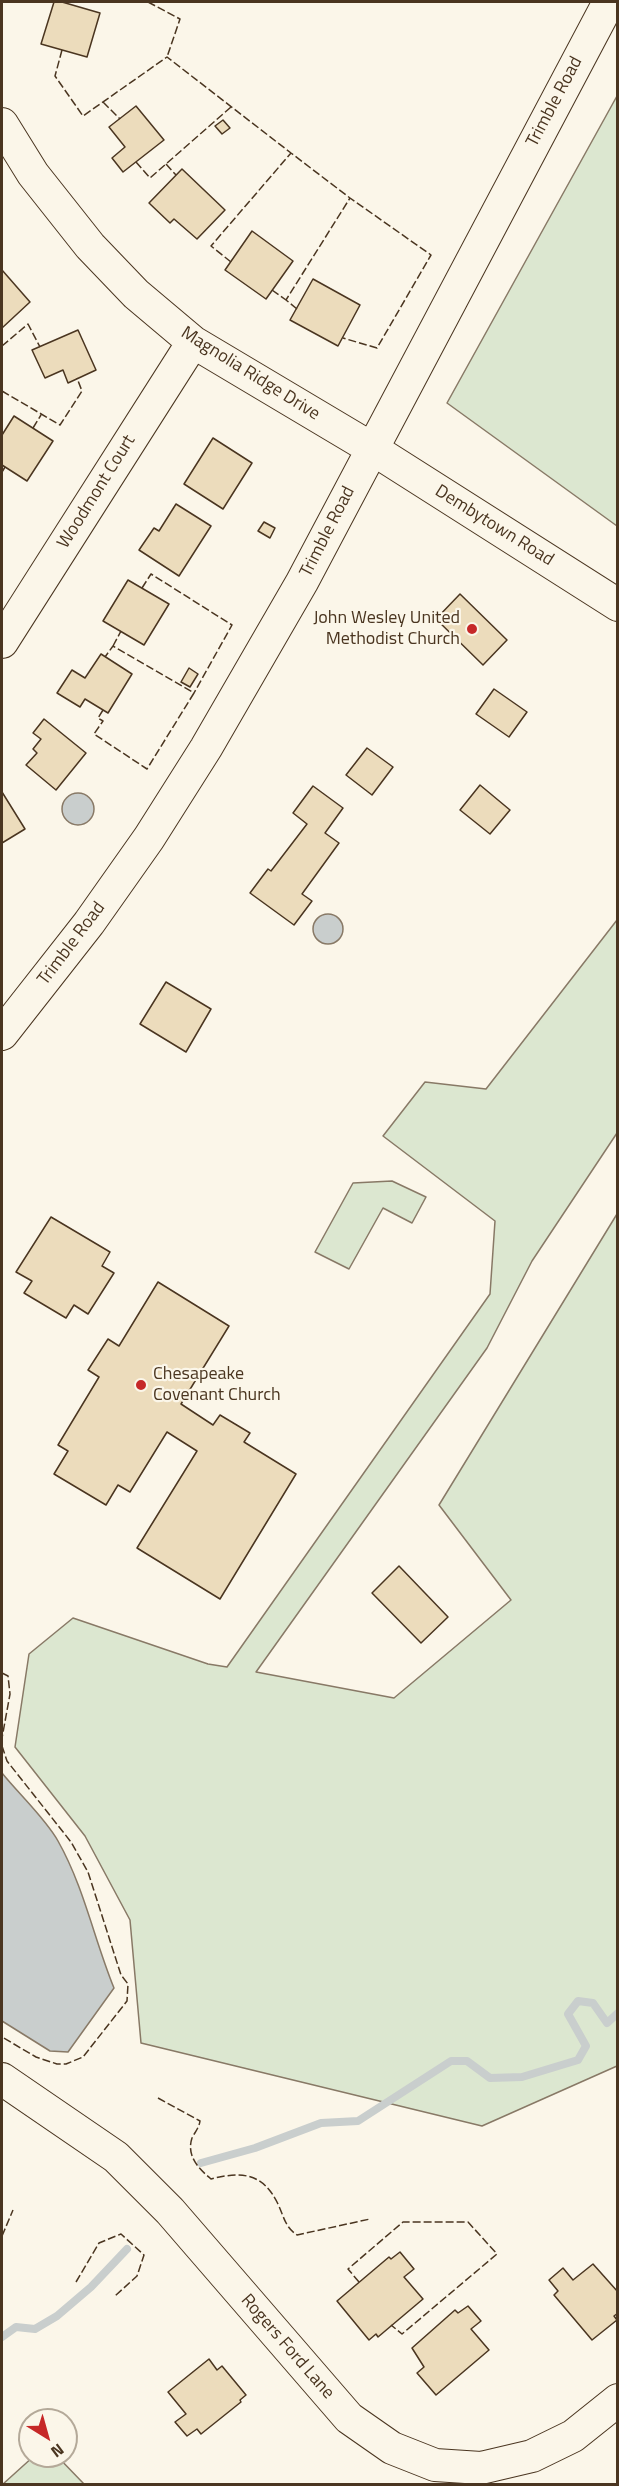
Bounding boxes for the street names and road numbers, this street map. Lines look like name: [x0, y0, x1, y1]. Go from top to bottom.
street label: Trimble Road: [522, 53, 588, 151]
street label: Magnolia Ridge Drive: [176, 322, 324, 426]
street label: Woodmont Court: [53, 431, 141, 553]
street label: Dembytown Road: [431, 481, 557, 571]
street label: Trimble Road: [296, 483, 360, 581]
street label: Trimble Road: [34, 898, 110, 990]
street label: Rogers Ford Lane: [236, 2290, 338, 2404]

